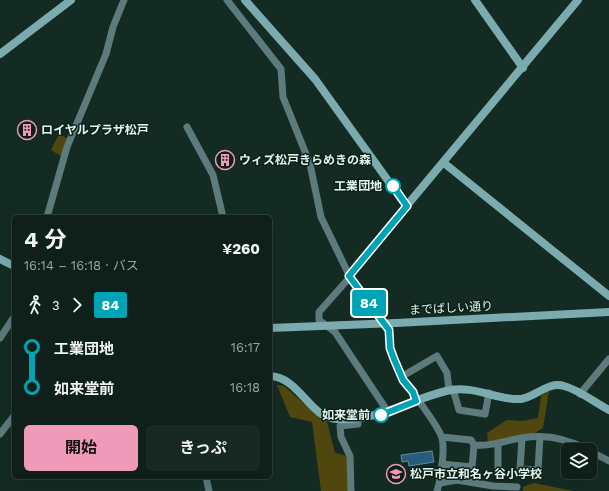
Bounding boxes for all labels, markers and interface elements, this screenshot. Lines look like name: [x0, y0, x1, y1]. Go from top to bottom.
building icon: ロイヤルプラザ松戸: [16, 119, 38, 141]
place label: ロイヤルプラザ松戸: [41, 123, 149, 137]
building icon: ウィズ松戸きらめきの森: [214, 149, 236, 171]
place label: ウィズ松戸きらめきの森: [239, 153, 371, 167]
marker: 工業団地: [385, 178, 401, 194]
place label: 工業団地: [334, 179, 382, 193]
text: 4 分: [24, 227, 67, 252]
text: ¥260: [222, 240, 260, 258]
text: 16:14 – 16:18 · バス: [24, 258, 139, 273]
line badge: 84: [351, 290, 387, 316]
icon: walk: [24, 294, 46, 316]
icon: forward: [66, 294, 88, 316]
text: 84: [360, 295, 378, 311]
text: 84: [102, 297, 119, 313]
text: 3: [52, 298, 60, 313]
street label: までばしい通り: [409, 299, 493, 317]
text: 工業団地: [54, 340, 114, 358]
text: 16:17: [231, 340, 260, 355]
text: 如来堂前: [54, 380, 114, 398]
text: 16:18: [230, 380, 260, 395]
marker: 如来堂前: [373, 407, 389, 423]
place label: 如来堂前: [322, 408, 370, 422]
button: 開始: [24, 425, 138, 471]
button: きっぷ: [146, 425, 260, 471]
map controls: [561, 443, 597, 479]
button: layers: [561, 443, 597, 479]
school or university icon: 松戸市立和名ヶ谷小学校: [385, 463, 407, 485]
place label: 松戸市立和名ヶ谷小学校: [410, 467, 542, 481]

